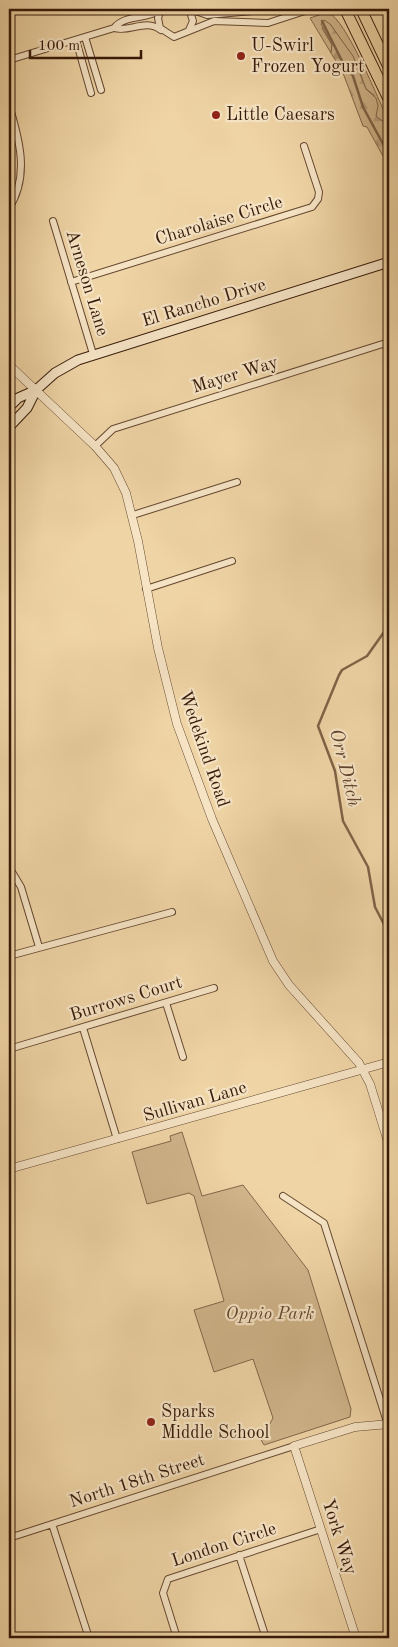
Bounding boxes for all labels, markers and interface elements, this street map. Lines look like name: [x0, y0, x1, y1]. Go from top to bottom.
scale bar: [30, 28, 141, 60]
place label: U-Swirl Frozen Yogurt: [251, 37, 364, 76]
text: 100 m: [38, 39, 80, 54]
marker: U-Swirl Frozen Yogurt: [235, 50, 247, 62]
place label: Little Caesars: [226, 106, 335, 124]
marker: Little Caesars: [210, 109, 222, 121]
street label: Charolaise Circle: [153, 193, 285, 249]
street label: Arneson Lane: [62, 228, 112, 338]
street label: El Rancho Drive: [140, 276, 268, 330]
street label: Mayer Way: [190, 353, 281, 397]
street label: Wedekind Road: [176, 688, 232, 810]
water label: Orr Ditch: [325, 727, 363, 809]
street label: Burrows Court: [68, 973, 184, 1025]
street label: Sullivan Lane: [141, 1079, 249, 1125]
park label: Oppio Park: [226, 1305, 315, 1323]
place label: Sparks Middle School: [161, 1403, 270, 1442]
marker: Sparks Middle School: [145, 1416, 157, 1428]
street label: North 18th Street: [67, 1451, 207, 1511]
street label: York Way: [318, 1497, 360, 1578]
street label: London Circle: [169, 1520, 279, 1570]

